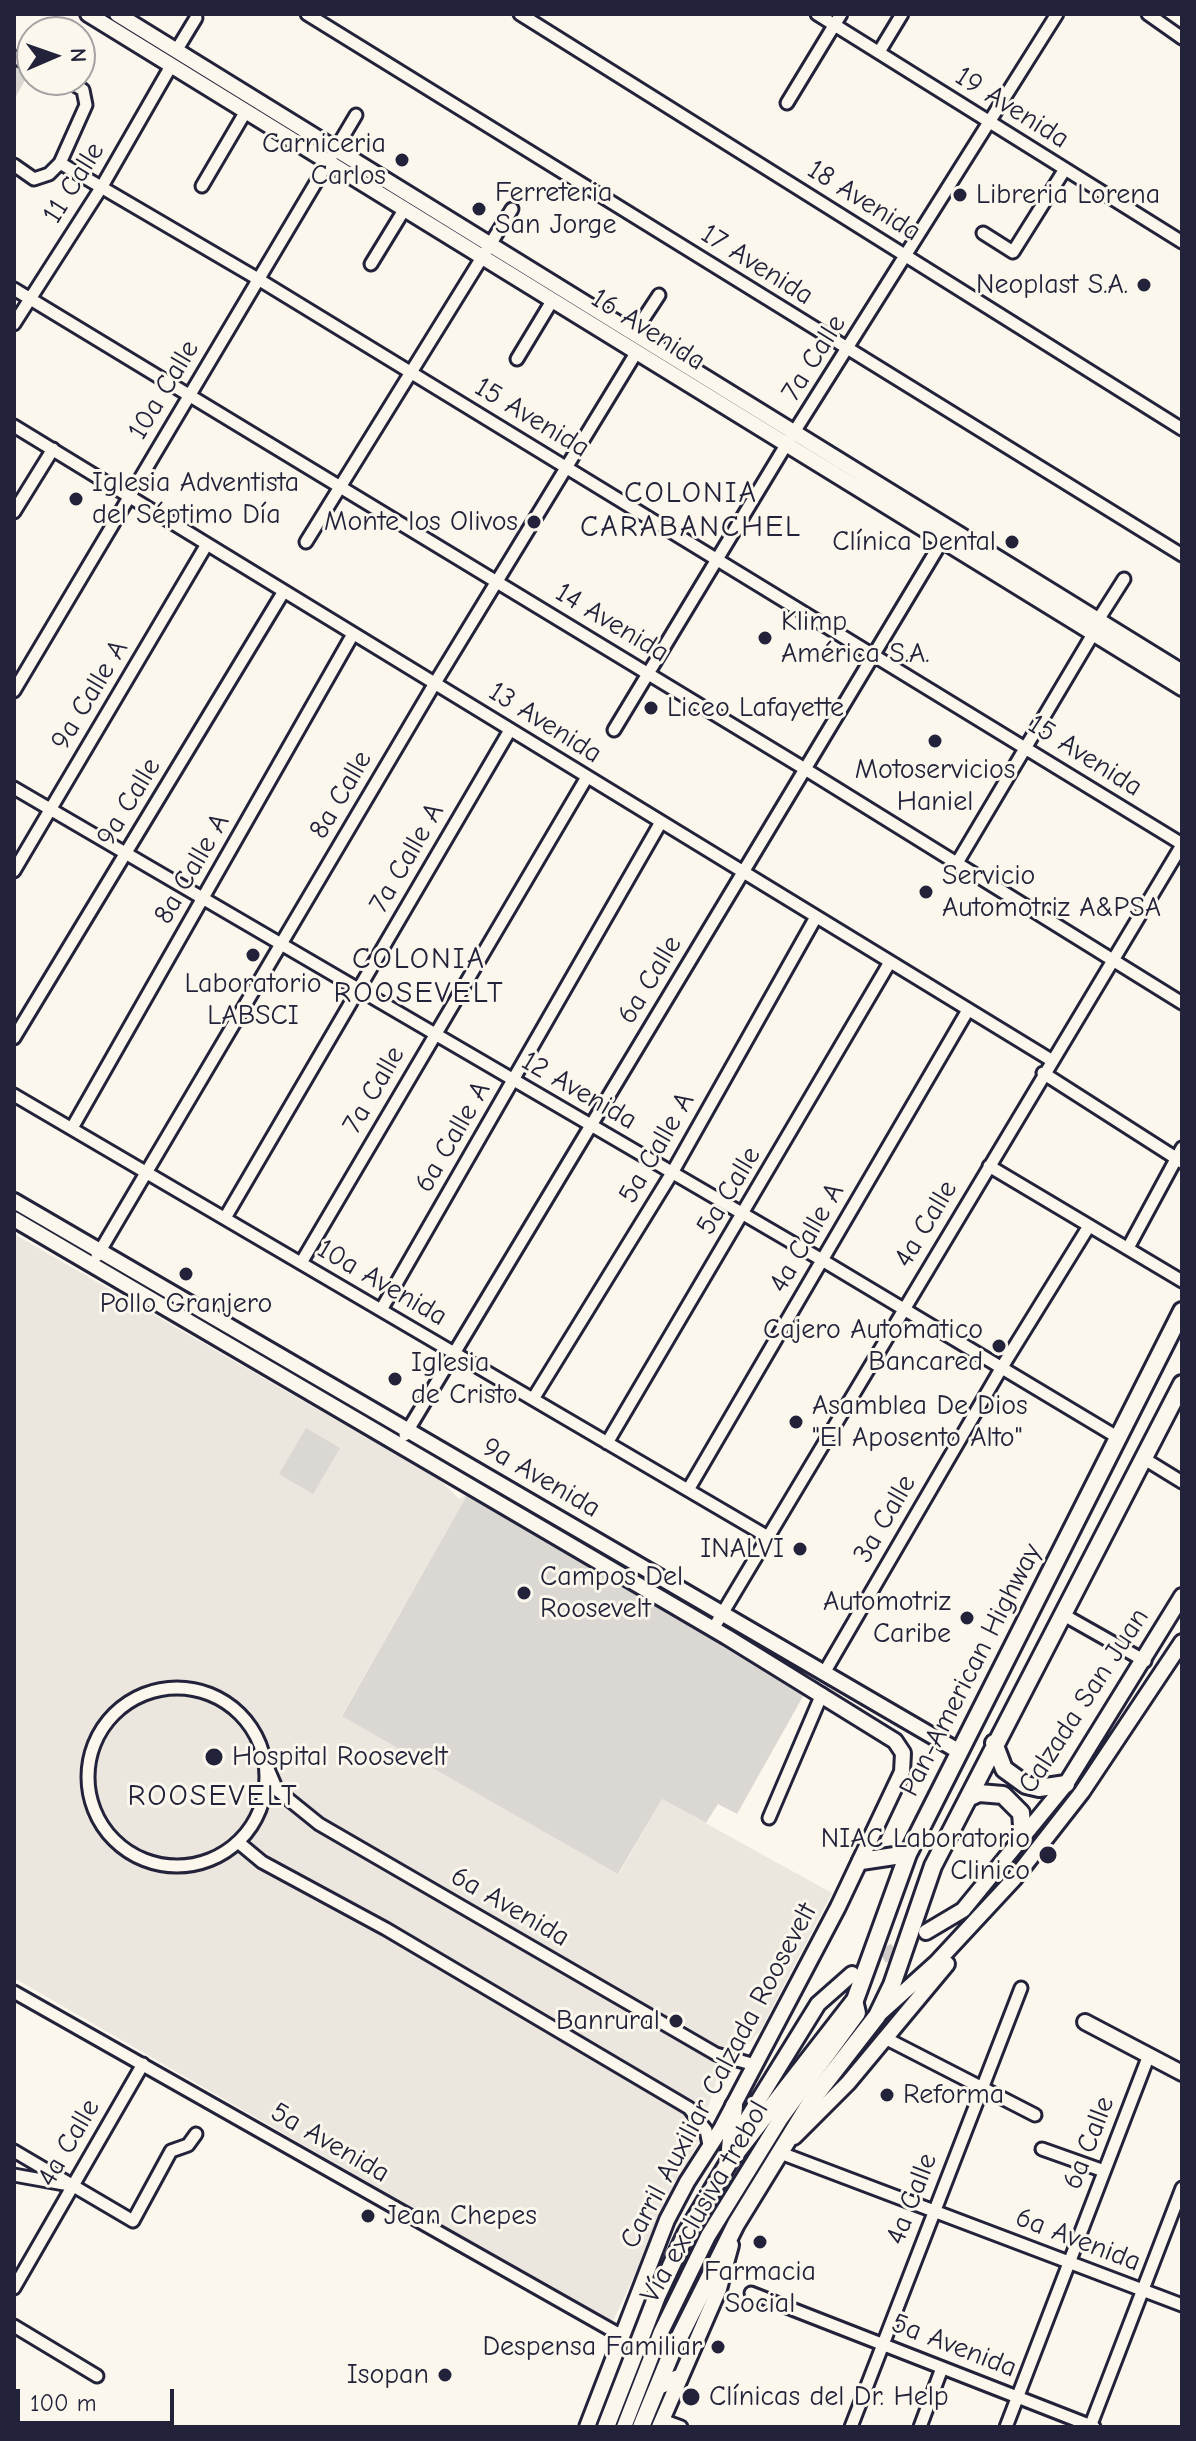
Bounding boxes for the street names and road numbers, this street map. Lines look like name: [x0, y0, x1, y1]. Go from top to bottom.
street label: 19 Avenida: [949, 60, 1075, 156]
street label: 11 Calle: [36, 136, 112, 230]
street label: 18 Avenida: [801, 153, 927, 249]
street label: 17 Avenida: [695, 217, 819, 313]
street label: 16 Avenida: [585, 282, 711, 378]
street label: 7a Calle: [775, 309, 853, 407]
street label: 10a Calle: [121, 334, 207, 446]
street label: 15 Avenida: [468, 371, 596, 465]
street label: 14 Avenida: [549, 576, 675, 670]
street label: 9a Calle A: [44, 634, 136, 756]
street label: 13 Avenida: [482, 675, 608, 771]
street label: 15 Avenida: [1022, 708, 1148, 804]
street label: 8a Calle: [302, 745, 380, 845]
street label: 9a Calle: [90, 752, 168, 852]
street label: 7a Calle A: [362, 797, 452, 919]
street label: 8a Calle A: [147, 808, 237, 930]
street label: 6a Calle: [611, 930, 689, 1030]
street label: 7a Calle: [336, 1040, 412, 1140]
street label: 12 Avenida: [515, 1045, 643, 1137]
street label: 6a Calle A: [408, 1076, 498, 1198]
street label: 5a Calle A: [612, 1087, 702, 1209]
street label: 5a Calle: [690, 1141, 768, 1241]
street label: 4a Calle: [887, 1175, 965, 1273]
street label: 4a Calle A: [762, 1177, 852, 1299]
street label: 10a Avenida: [311, 1232, 453, 1334]
street label: 9a Avenida: [476, 1431, 606, 1525]
street label: 3a Calle: [846, 1469, 924, 1569]
street label: Pan-American Highway: [893, 1538, 1049, 1802]
street label: Calzada San Juan: [1012, 1602, 1156, 1800]
street label: 6a Avenida: [445, 1860, 575, 1954]
street label: Carril Auxiliar Calzada Roosevelt: [613, 1898, 825, 2254]
street label: 6a Calle: [1056, 2092, 1122, 2194]
street label: 4a Calle: [31, 2093, 107, 2193]
street label: Vía exclusiva trebol: [634, 2095, 776, 2309]
street label: 5a Avenida: [265, 2096, 395, 2190]
street label: 4a Calle: [879, 2149, 945, 2249]
street label: 6a Avenida: [1011, 2201, 1145, 2279]
street label: 5a Avenida: [887, 2307, 1021, 2385]

